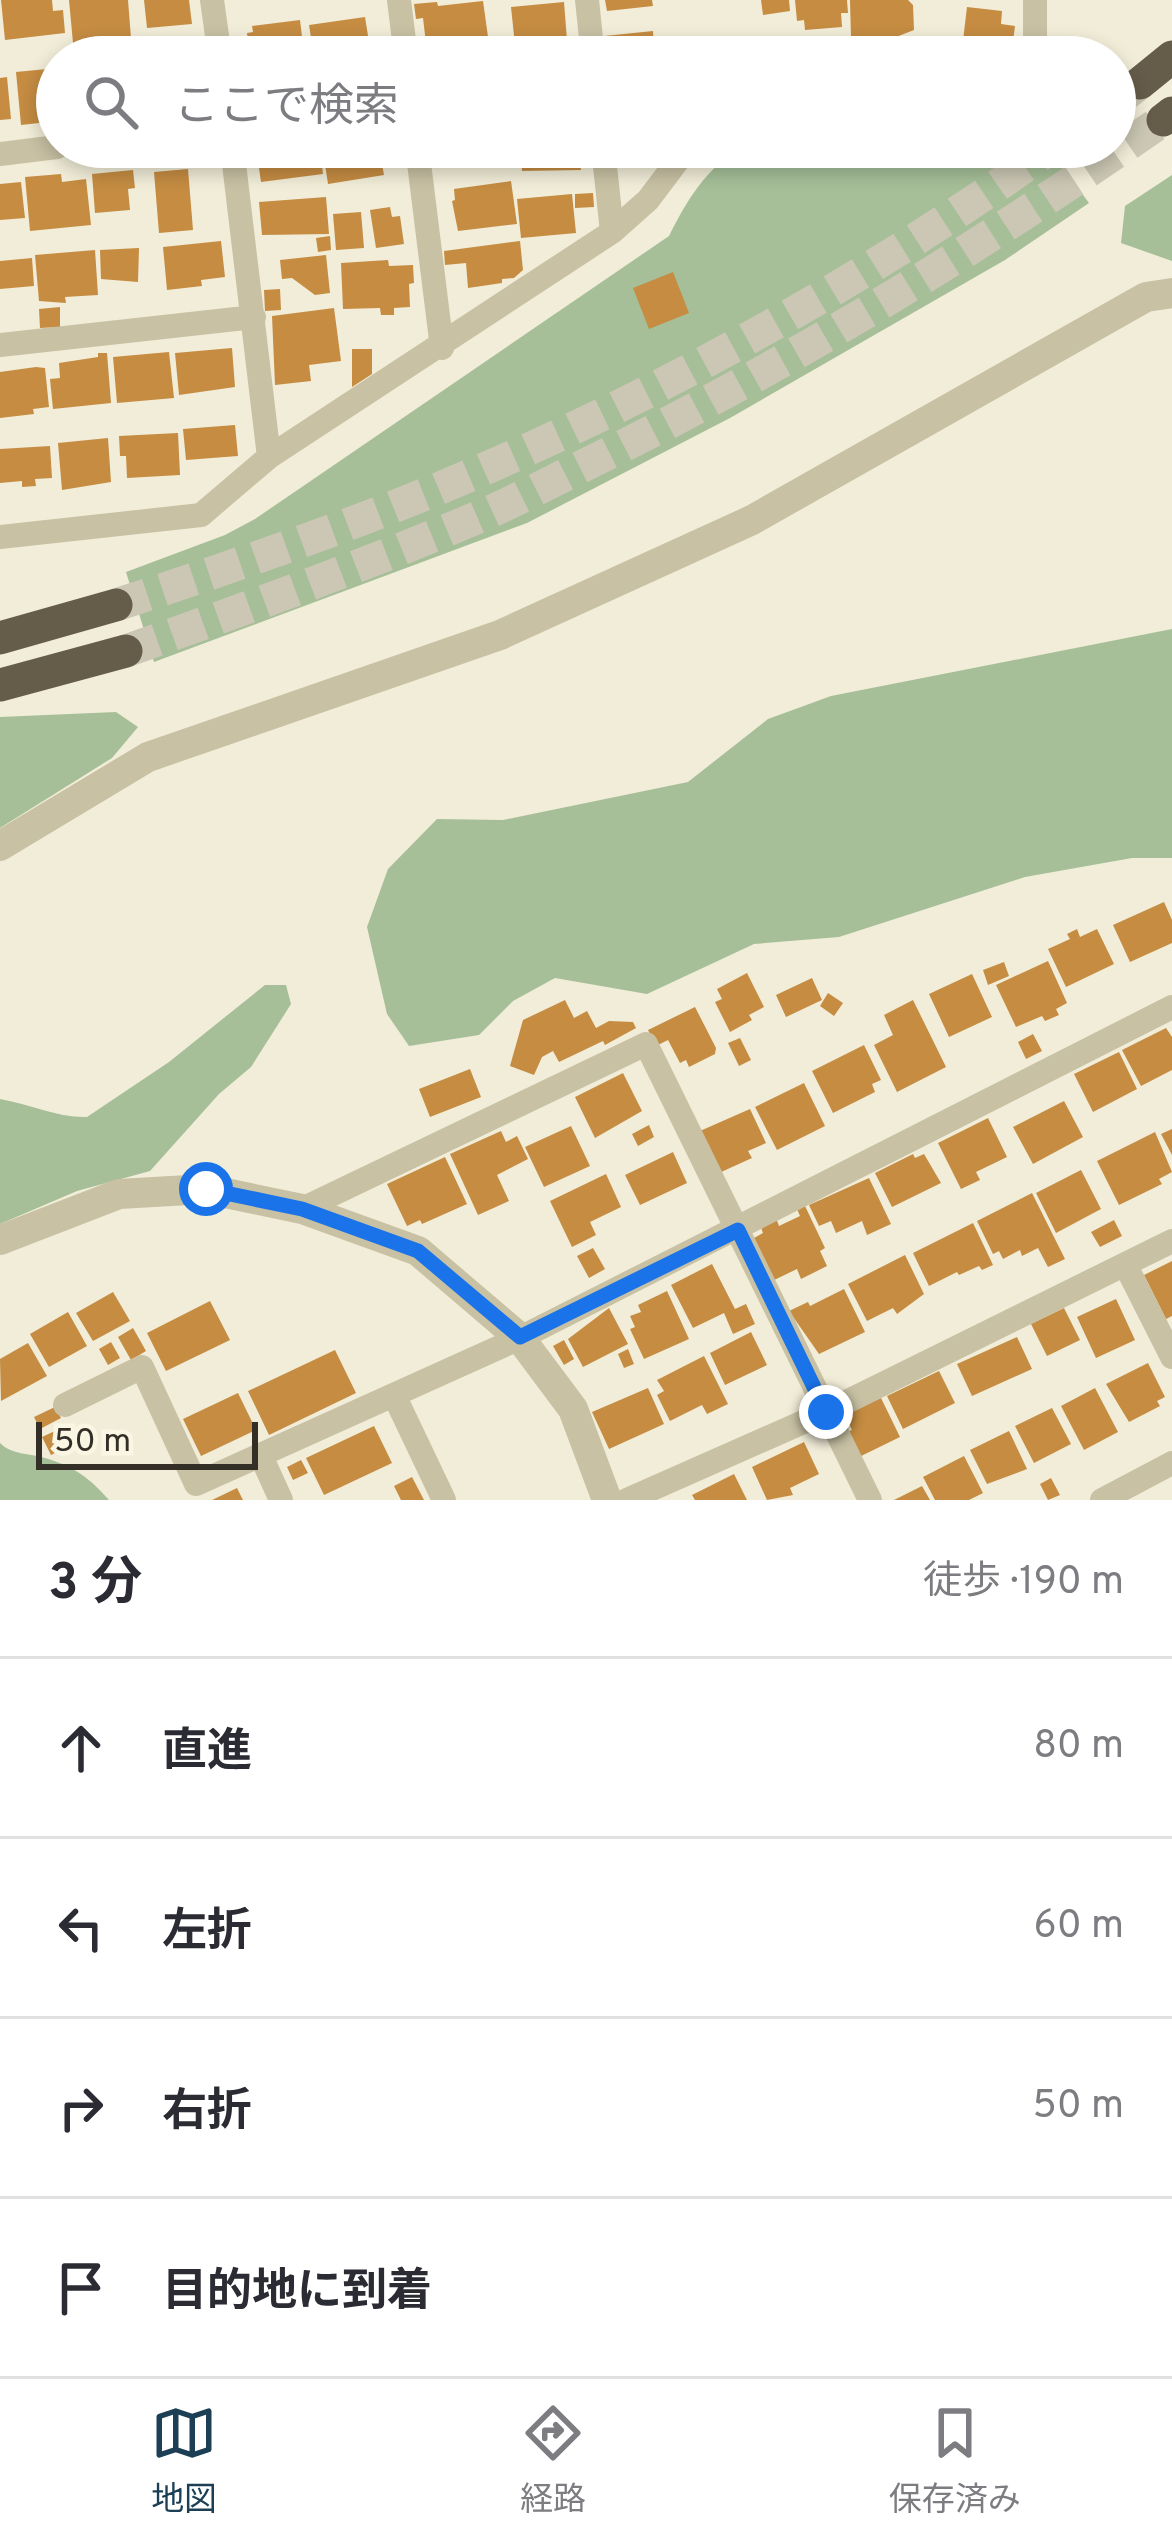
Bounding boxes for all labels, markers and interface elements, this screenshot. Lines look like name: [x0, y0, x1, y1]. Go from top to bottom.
search box: [36, 36, 1136, 168]
icon: search: [78, 69, 144, 135]
text: ここで検索: [174, 80, 399, 137]
route start: [179, 1162, 233, 1216]
route end: [799, 1385, 853, 1439]
scale bar: [36, 1416, 258, 1469]
text: 50 m: [54, 1422, 131, 1464]
text: 3 分: [48, 1553, 142, 1618]
text: 徒歩 · 190 m: [923, 1559, 1124, 1608]
icon: ahead: [48, 1715, 114, 1781]
text: 80 m: [1033, 1723, 1124, 1772]
text: 直進: [162, 1725, 252, 1782]
icon: left: [48, 1895, 114, 1961]
text: 60 m: [1033, 1903, 1124, 1952]
text: 左折: [162, 1905, 252, 1962]
icon: right: [48, 2075, 114, 2141]
text: 50 m: [1033, 2083, 1124, 2132]
text: 右折: [162, 2085, 252, 2142]
icon: arrive: [48, 2255, 114, 2321]
text: 目的地に到着: [162, 2265, 432, 2322]
tab: 地図: [151, 2400, 217, 2523]
tab: 経路: [520, 2400, 586, 2523]
tab: 保存済み: [889, 2400, 1021, 2523]

